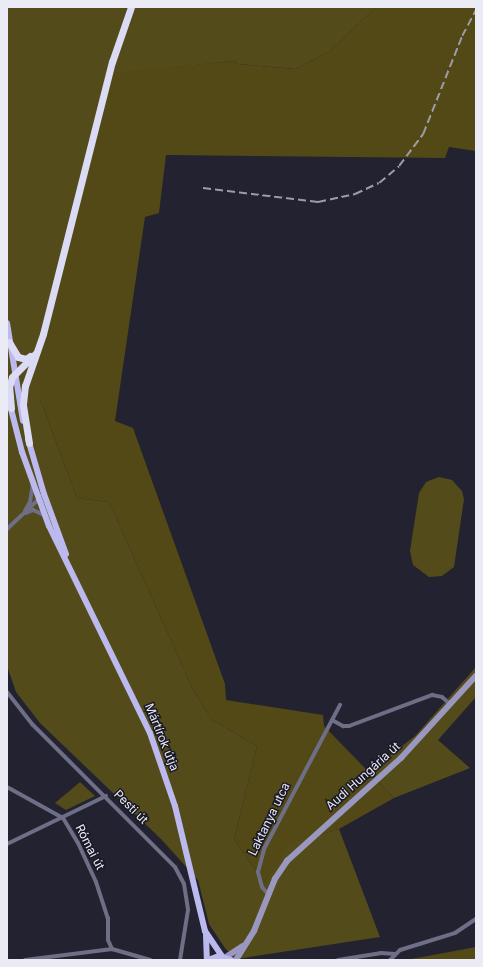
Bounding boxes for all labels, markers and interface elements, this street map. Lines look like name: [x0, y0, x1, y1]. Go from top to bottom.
street label: Mártírok útja: [142, 701, 182, 773]
street label: Audi Hungária út: [323, 739, 403, 813]
street label: Laktanya utca: [245, 780, 293, 858]
street label: Pesti út: [111, 787, 151, 827]
street label: Római út: [72, 822, 108, 872]

